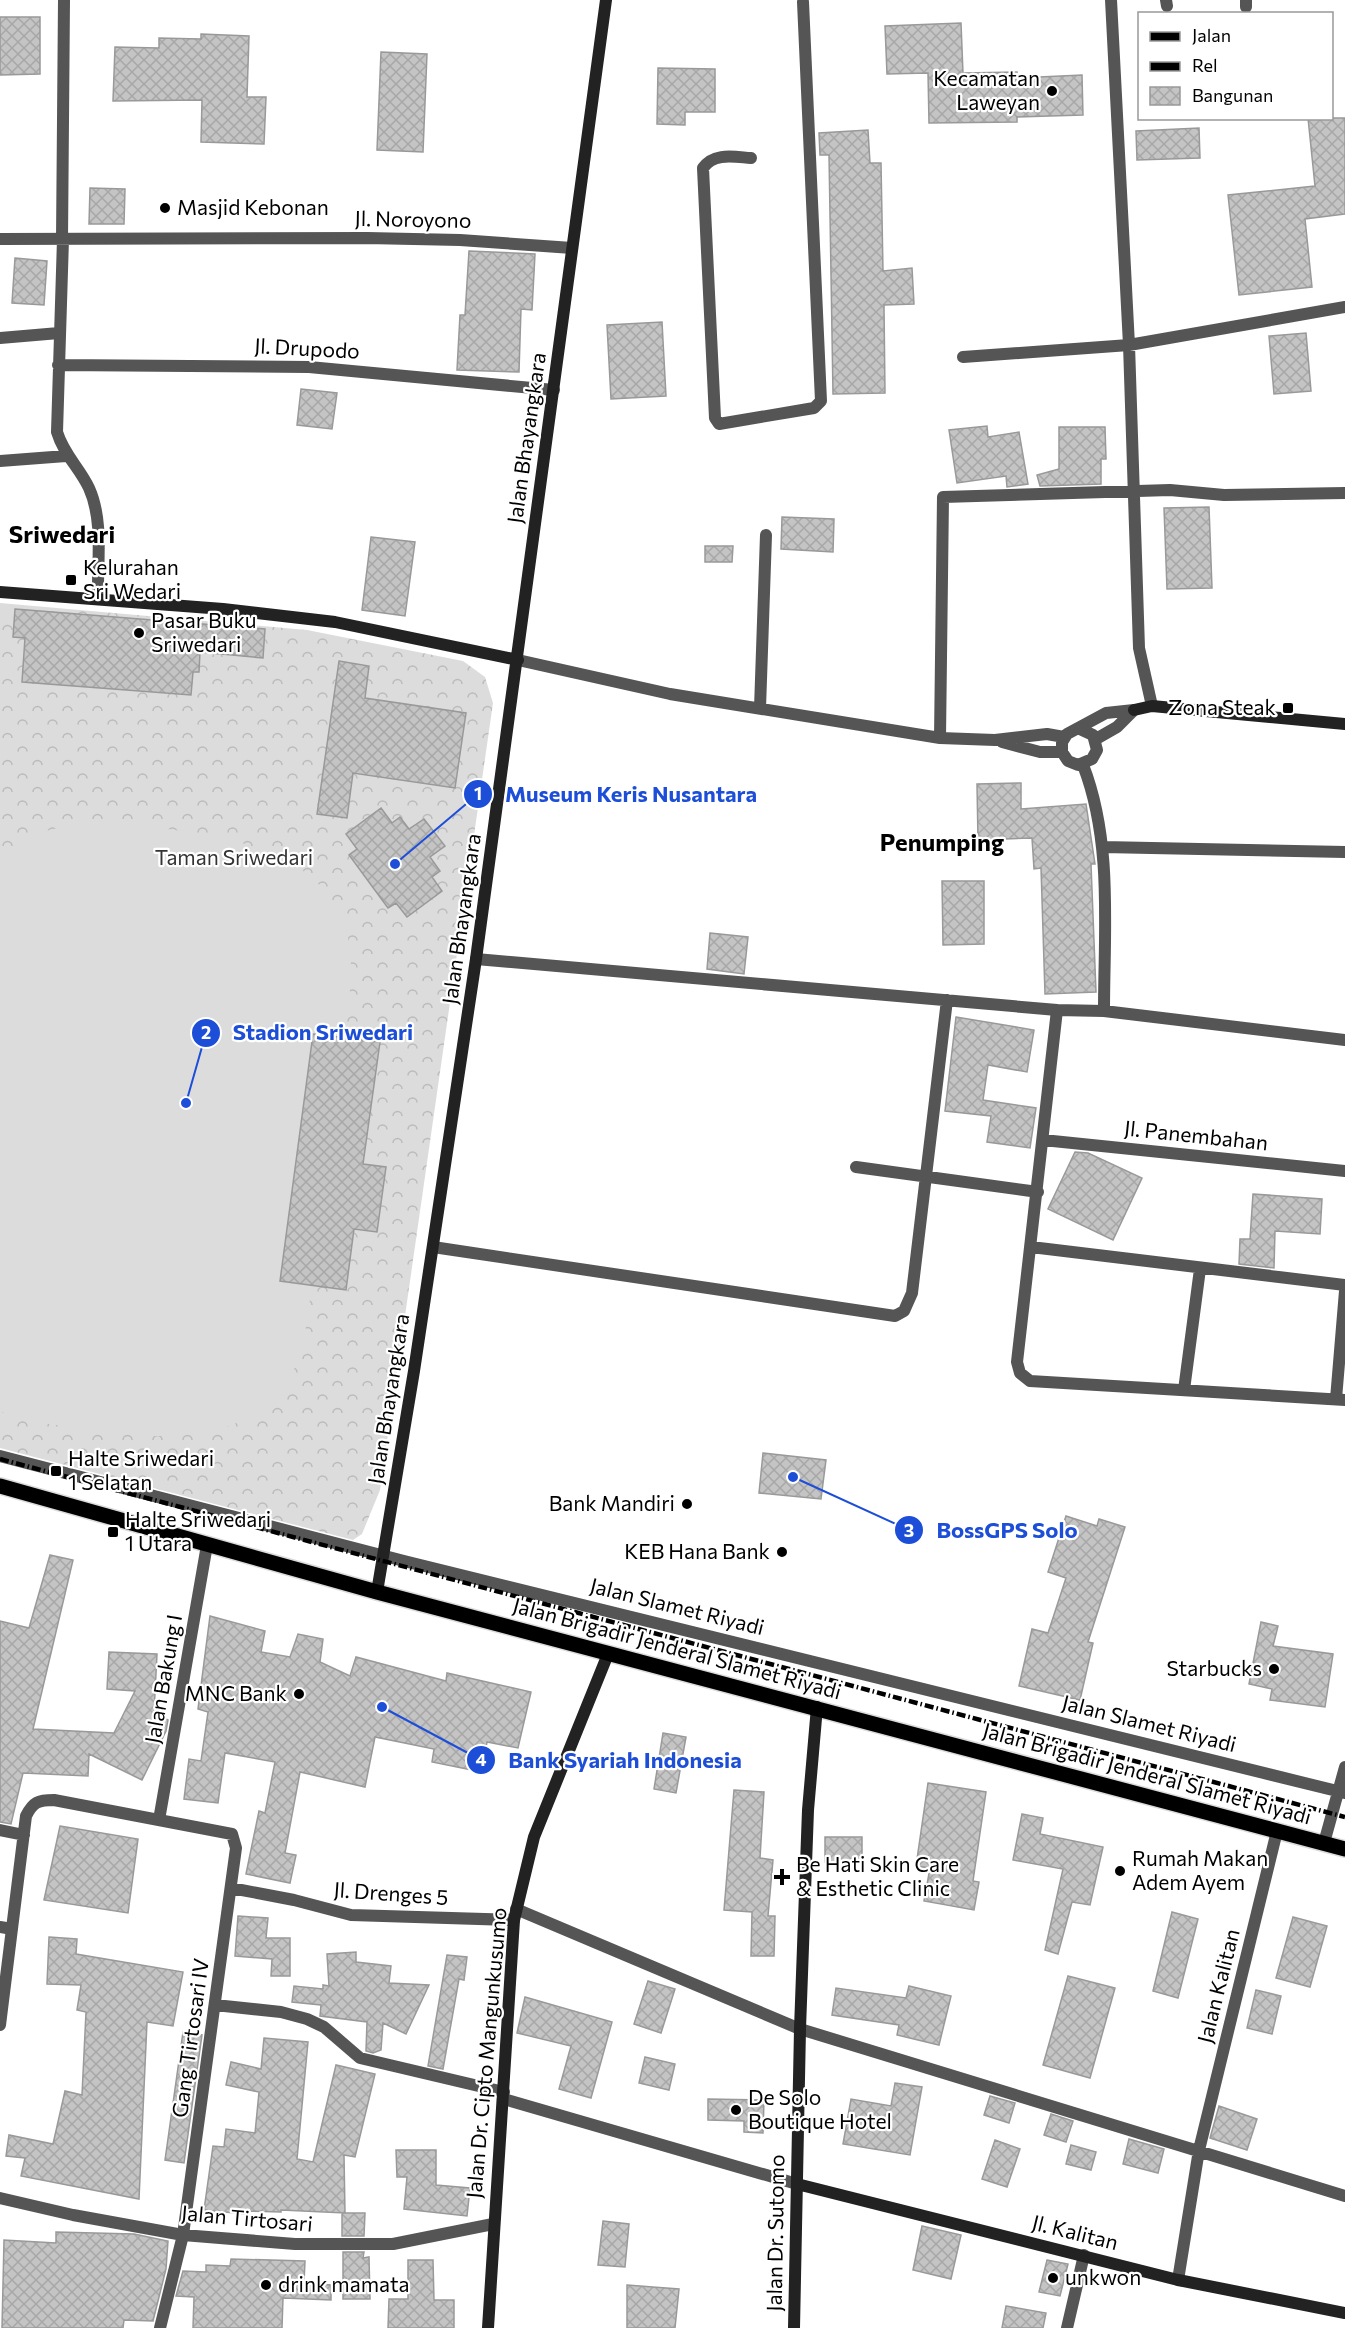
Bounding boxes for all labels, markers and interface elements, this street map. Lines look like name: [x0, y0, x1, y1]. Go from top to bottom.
legend: [1138, 12, 1333, 120]
text: Jalan: [1192, 24, 1231, 46]
text: Rel: [1192, 54, 1218, 76]
place label: Kecamatan Laweyan: [933, 65, 1040, 114]
marker: Kecamatan Laweyan: [1045, 84, 1059, 98]
text: Bangunan: [1192, 84, 1273, 106]
place label: Masjid Kebonan: [177, 194, 329, 219]
marker: Masjid Kebonan: [158, 201, 172, 215]
street label: Jl. Noroyono: [354, 205, 472, 232]
street label: Jl. Drupodo: [254, 332, 360, 363]
street label: Jalan Bhayangkara: [501, 351, 550, 525]
district label: Sriwedari: [9, 519, 115, 548]
place label: Kelurahan Sri Wedari: [83, 554, 181, 603]
marker: Kelurahan Sri Wedari: [64, 573, 78, 587]
place label: Pasar Buku Sriwedari: [151, 607, 257, 656]
marker: Pasar Buku Sriwedari: [132, 626, 146, 640]
place label: Zona Steak: [1168, 694, 1276, 719]
marker: Zona Steak: [1281, 701, 1295, 715]
callout: Museum Keris Nusantara: [463, 774, 769, 814]
text: Museum Keris Nusantara: [505, 780, 757, 807]
text: 1: [474, 782, 482, 804]
district label: Penumping: [880, 827, 1004, 856]
street label: Jalan Bhayangkara: [436, 832, 485, 1006]
park label: Taman Sriwedari: [155, 844, 313, 869]
callout: Stadion Sriwedari: [191, 1013, 425, 1053]
text: Stadion Sriwedari: [233, 1018, 413, 1045]
text: 2: [201, 1021, 211, 1043]
street label: Jl. Panembahan: [1123, 1115, 1269, 1154]
street label: Jalan Bhayangkara: [362, 1312, 413, 1486]
place label: Halte Sriwedari 1 Selatan: [68, 1445, 214, 1494]
marker: Halte Sriwedari 1 Selatan: [49, 1464, 63, 1478]
place label: Bank Mandiri: [549, 1490, 675, 1515]
marker: Bank Mandiri: [680, 1497, 694, 1511]
place label: Halte Sriwedari 1 Utara: [125, 1506, 271, 1555]
callout: BossGPS Solo: [894, 1510, 1089, 1550]
text: BossGPS Solo: [936, 1516, 1078, 1543]
text: 3: [904, 1519, 914, 1541]
marker: Halte Sriwedari 1 Utara: [106, 1525, 120, 1539]
place label: KEB Hana Bank: [624, 1538, 770, 1563]
marker: KEB Hana Bank: [775, 1545, 789, 1559]
street label: Jalan Slamet Riyadi: [588, 1572, 767, 1639]
street label: Jalan Brigadir Jenderal Slamet Riyadi: [510, 1592, 844, 1704]
street label: Jalan Bakung I: [139, 1612, 186, 1745]
place label: Starbucks: [1166, 1655, 1262, 1680]
marker: Starbucks: [1267, 1662, 1281, 1676]
place label: MNC Bank: [185, 1680, 287, 1705]
marker: MNC Bank: [292, 1687, 306, 1701]
street label: Jalan Slamet Riyadi: [1060, 1689, 1239, 1756]
street label: Jalan Brigadir Jenderal Slamet Riyadi: [980, 1717, 1314, 1829]
callout: Bank Syariah Indonesia: [466, 1740, 753, 1780]
text: Bank Syariah Indonesia: [508, 1746, 742, 1773]
text: 4: [475, 1748, 487, 1770]
place label: Rumah Makan Adem Ayem: [1132, 1845, 1268, 1894]
place label: Be Hati Skin Care & Esthetic Clinic: [796, 1851, 959, 1900]
marker: Rumah Makan Adem Ayem: [1113, 1864, 1127, 1878]
marker: Be Hati Skin Care & Esthetic Clinic: [773, 1868, 791, 1886]
street label: Jl. Drenges 5: [333, 1876, 449, 1909]
street label: Jalan Dr. Cipto Mangunkusumo: [460, 1907, 511, 2199]
street label: Jalan Kalitan: [1191, 1926, 1244, 2045]
street label: Gang Tirtosari IV: [166, 1957, 213, 2119]
place label: De Solo Boutique Hotel: [748, 2084, 892, 2133]
marker: De Solo Boutique Hotel: [729, 2103, 743, 2117]
street label: Jalan Dr. Sutomo: [761, 2154, 788, 2312]
street label: Jalan Tirtosari: [180, 2199, 314, 2236]
street label: Jl. Kalitan: [1030, 2209, 1121, 2254]
place label: unkwon: [1065, 2264, 1141, 2289]
place label: drink mamata: [278, 2271, 410, 2296]
marker: unkwon: [1046, 2271, 1060, 2285]
marker: drink mamata: [259, 2278, 273, 2292]

